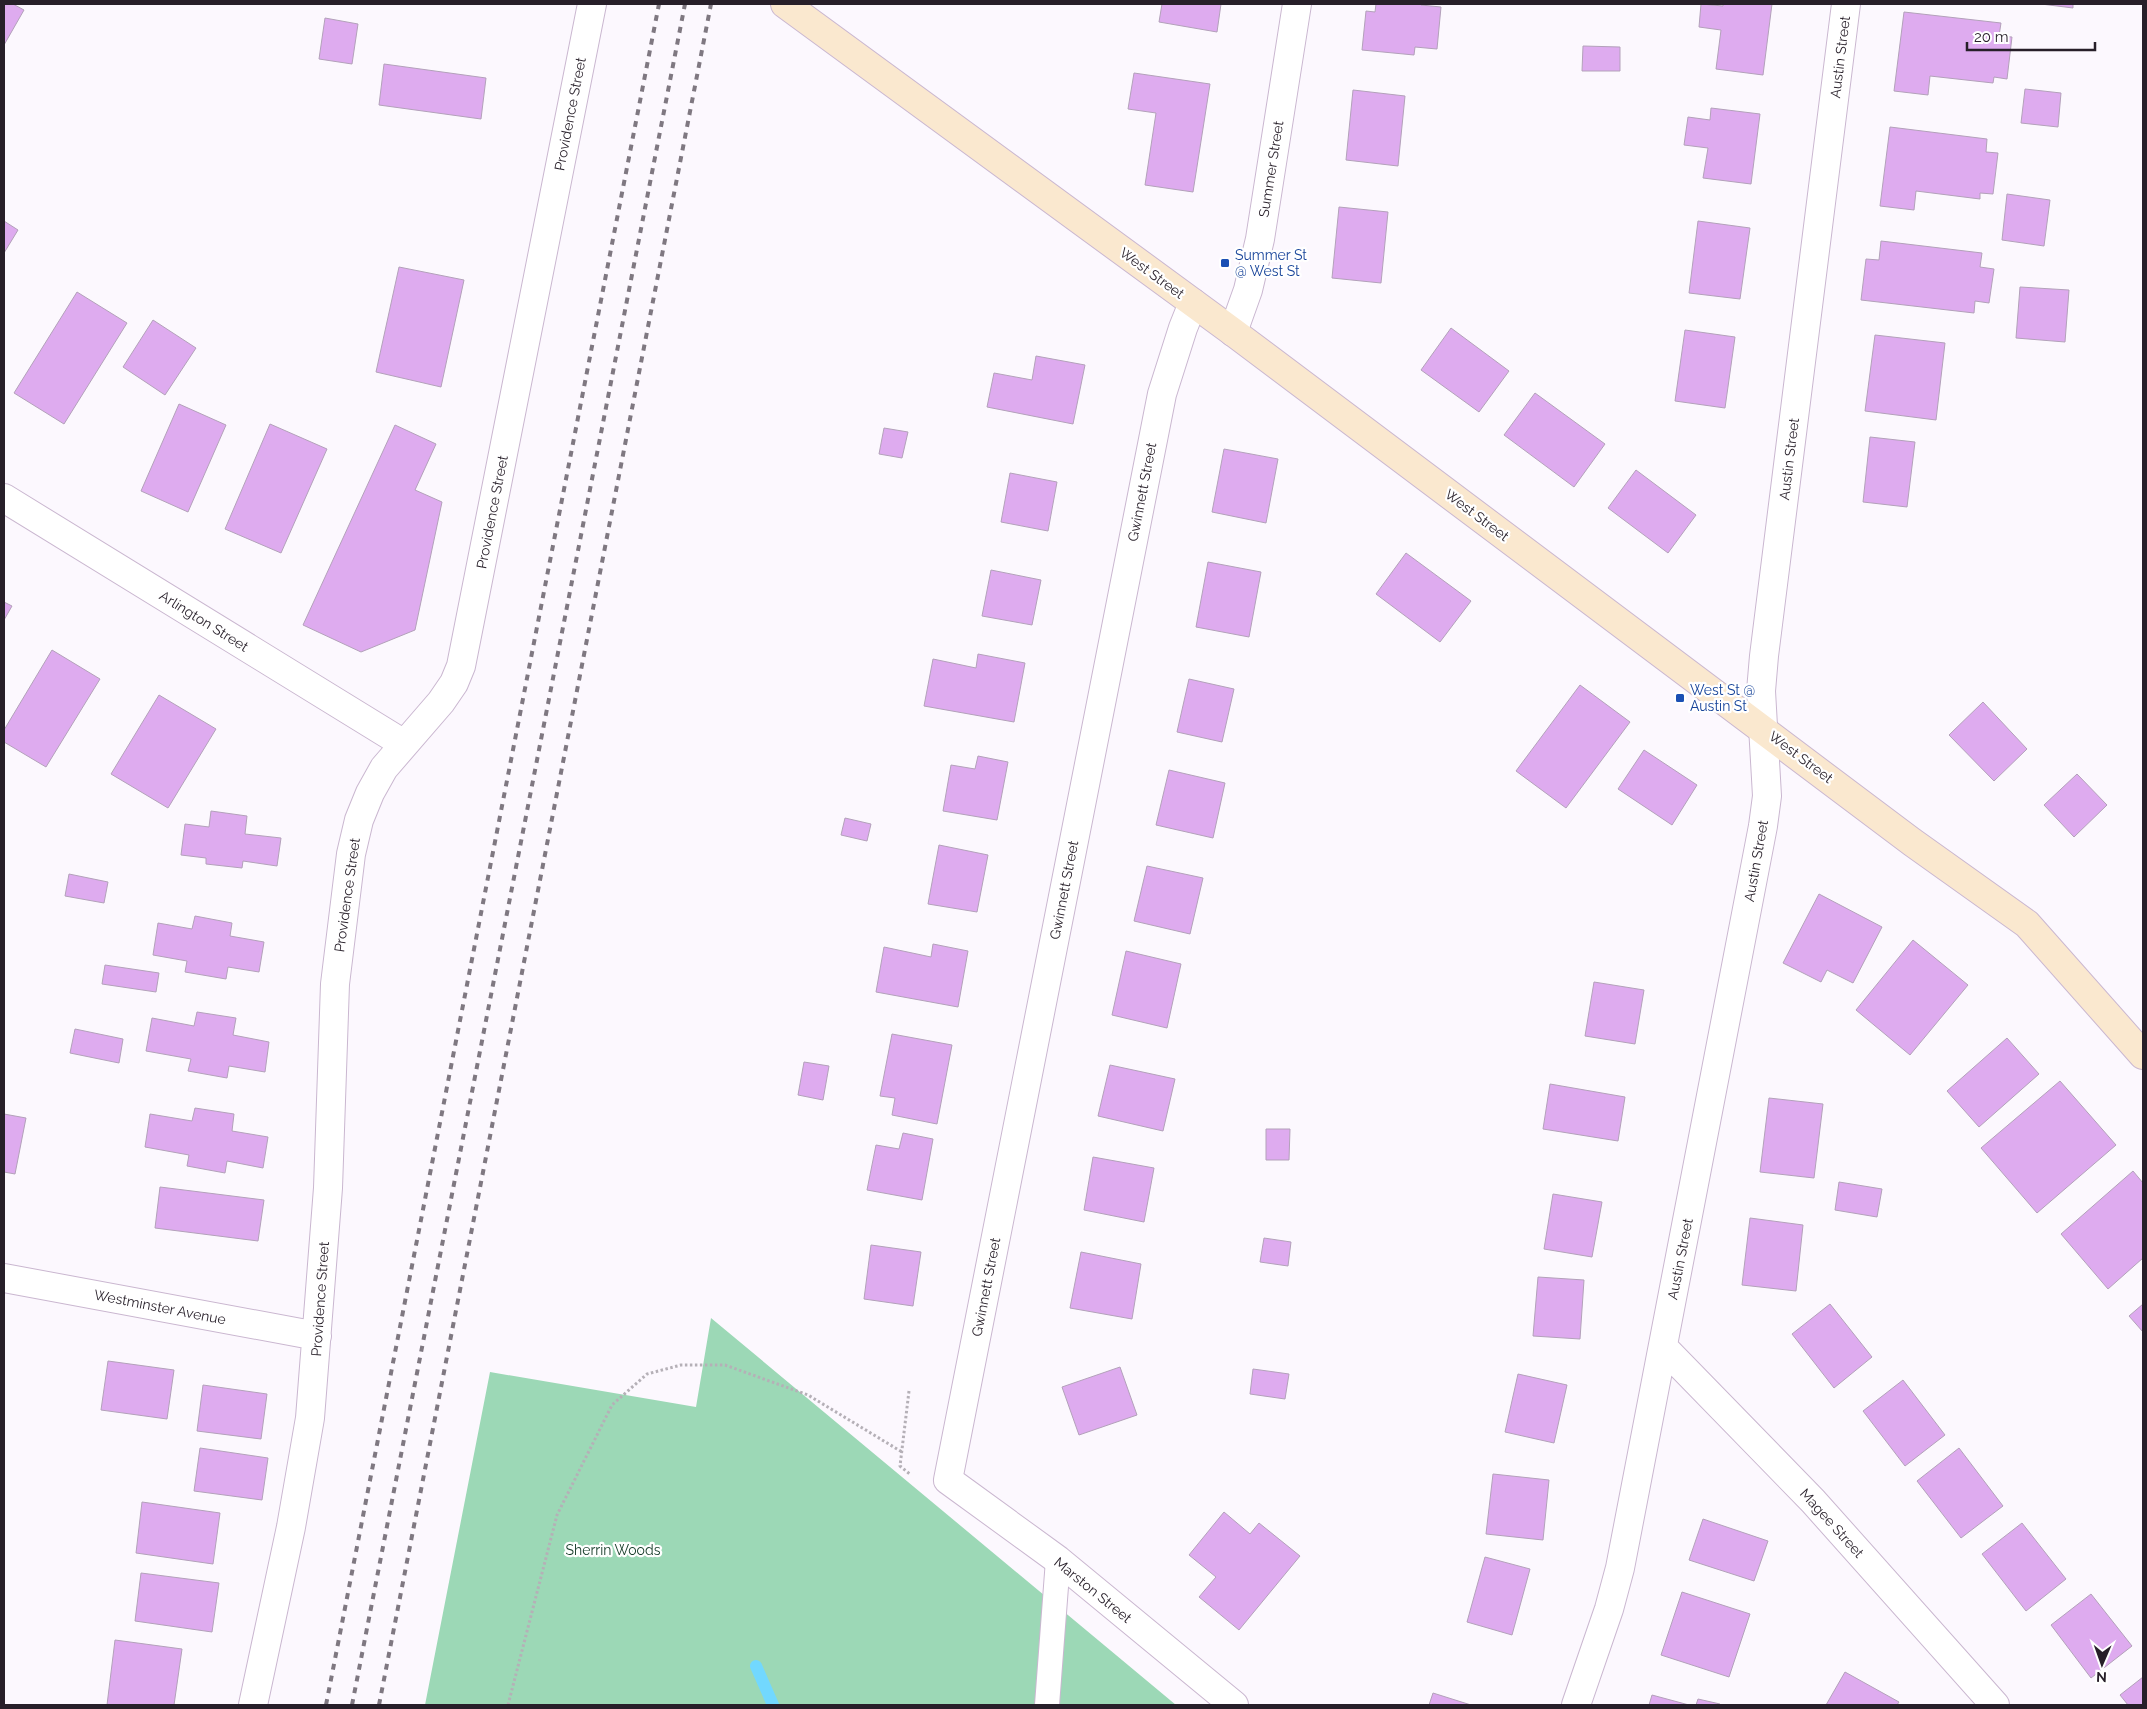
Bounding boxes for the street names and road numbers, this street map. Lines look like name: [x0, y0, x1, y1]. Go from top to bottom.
street label: Austin Street: [1827, 15, 1853, 99]
street label: Providence Street: [551, 56, 589, 172]
street label: Summer Street: [1255, 119, 1287, 219]
street label: West Street: [1117, 244, 1188, 302]
street label: Austin Street: [1776, 417, 1802, 501]
street label: Gwinnett Street: [1125, 441, 1160, 543]
street label: Providence Street: [473, 454, 511, 570]
street label: West Street: [1442, 486, 1512, 544]
street label: Arlington Street: [157, 587, 252, 655]
street label: West Street: [1766, 728, 1836, 786]
street label: Austin Street: [1741, 819, 1771, 903]
street label: Providence Street: [331, 837, 363, 953]
street label: Gwinnett Street: [1047, 839, 1082, 941]
street label: Austin Street: [1664, 1217, 1696, 1301]
street label: Gwinnett Street: [969, 1236, 1004, 1338]
street label: Providence Street: [308, 1241, 332, 1357]
street label: Westminster Avenue: [93, 1286, 227, 1328]
street label: Magee Street: [1797, 1485, 1867, 1561]
street label: Marston Street: [1051, 1554, 1135, 1626]

